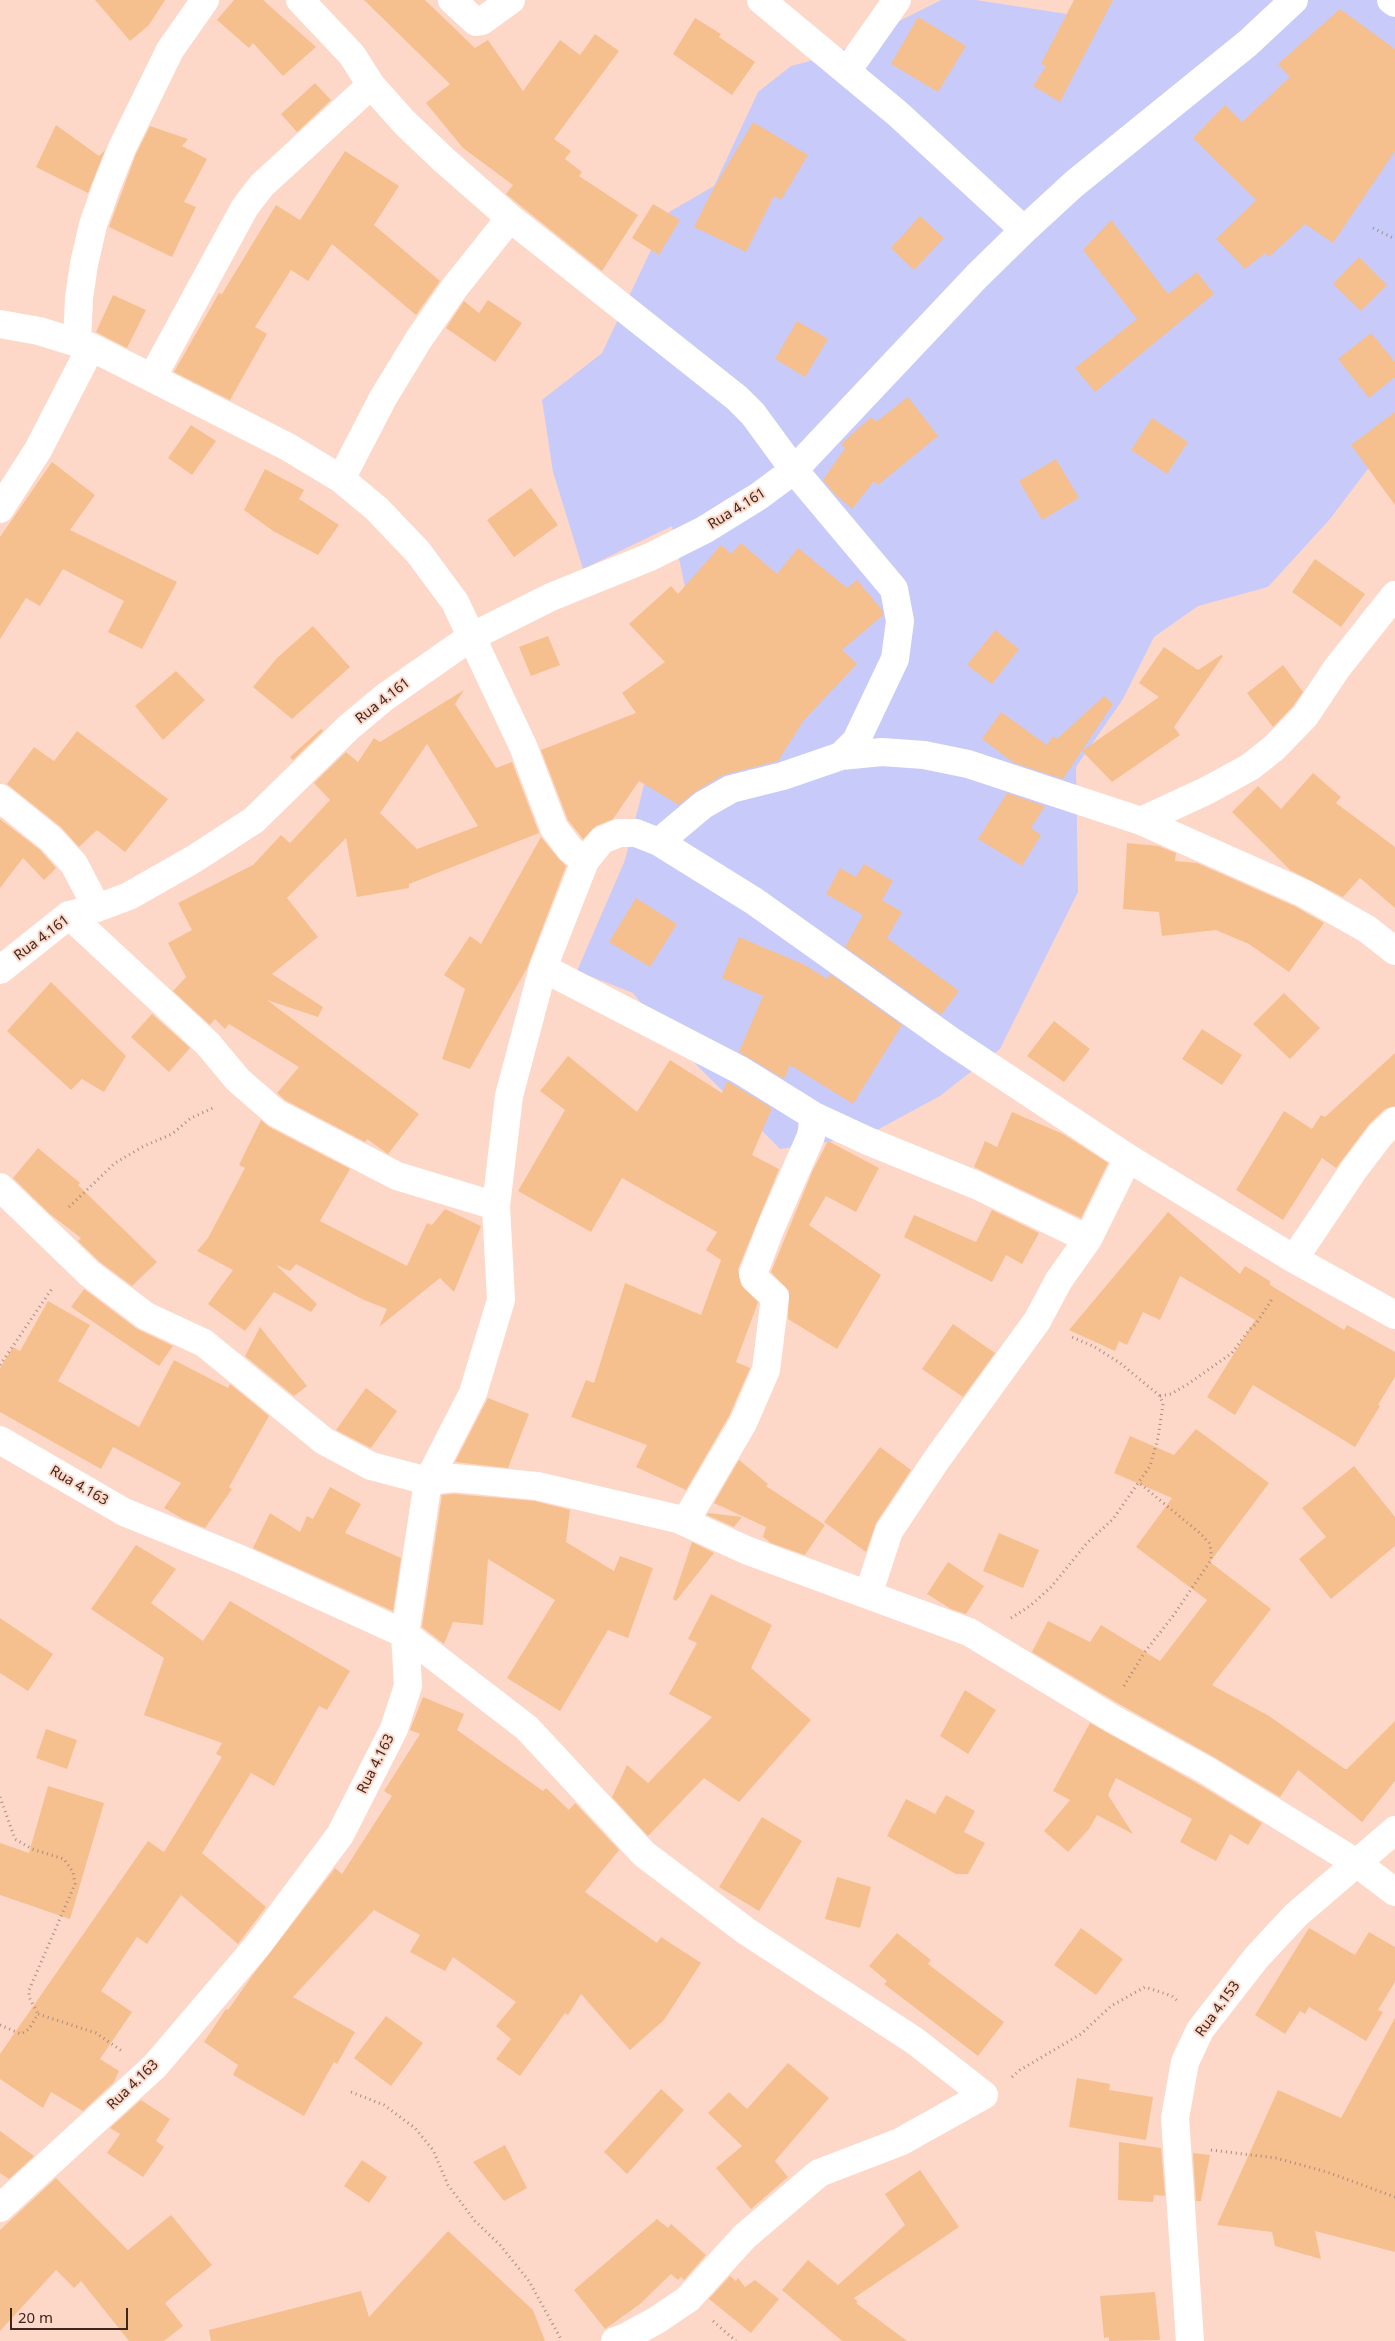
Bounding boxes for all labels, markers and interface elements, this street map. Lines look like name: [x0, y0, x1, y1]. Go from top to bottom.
street label: Rua 4.161: [705, 485, 769, 533]
street label: Rua 4.161: [352, 674, 414, 728]
street label: Rua 4.161: [11, 912, 73, 964]
street label: Rua 4.163: [47, 1463, 111, 1509]
street label: Rua 4.163: [354, 1731, 398, 1797]
street label: Rua 4.153: [1192, 1978, 1244, 2040]
street label: Rua 4.163: [104, 2057, 162, 2113]
scale bar: [12, 2298, 130, 2330]
text: 20 m: [18, 2307, 53, 2327]

